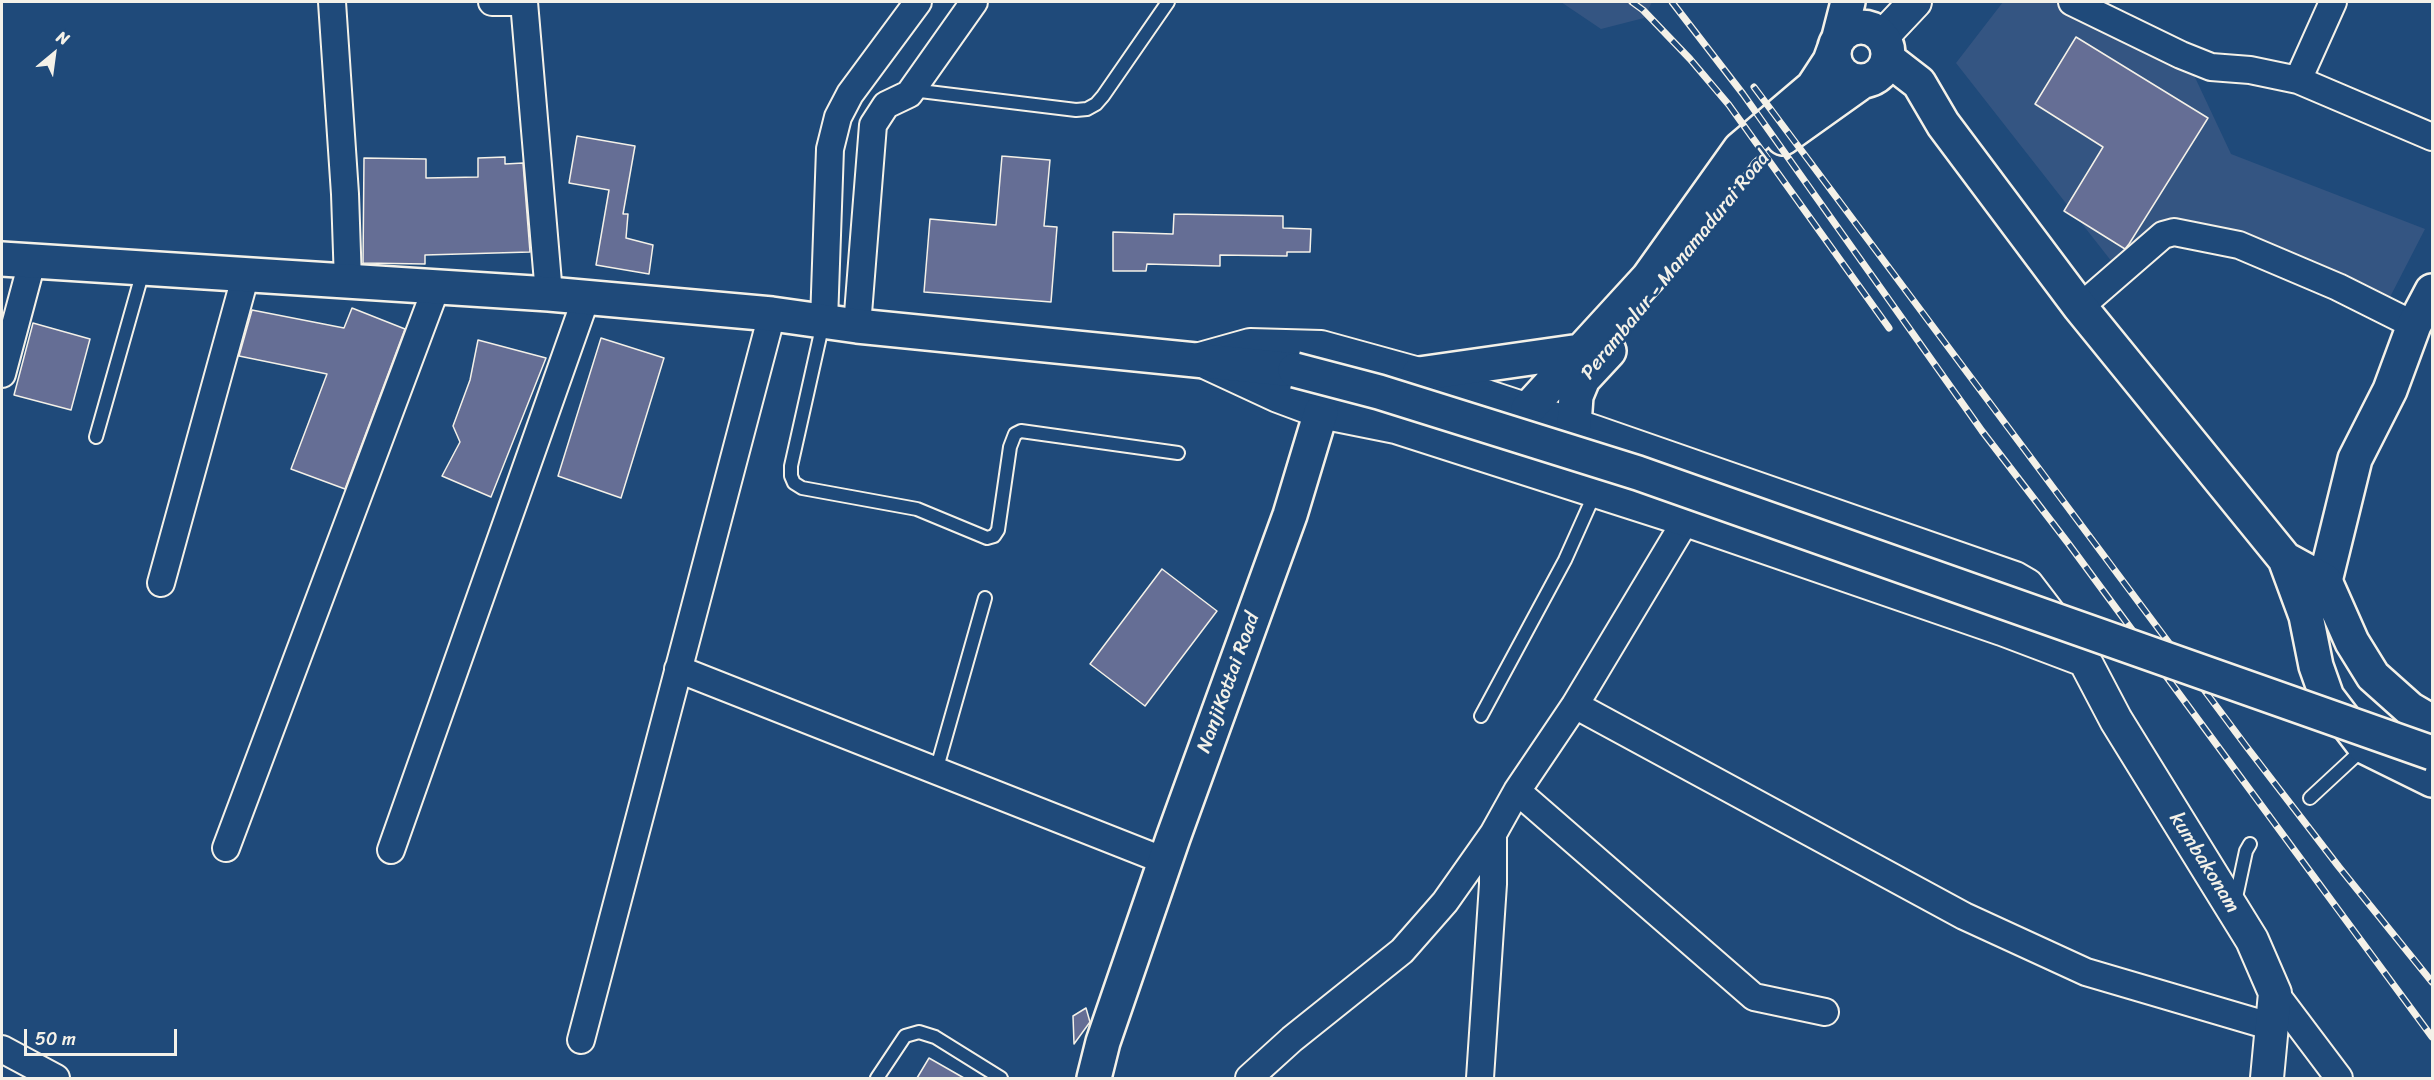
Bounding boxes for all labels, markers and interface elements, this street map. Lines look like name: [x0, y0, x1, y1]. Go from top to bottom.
text: N: [51, 22, 75, 53]
north arrow: [24, 24, 84, 84]
street label: Perambalur - Manamadurai Road: [1576, 147, 1776, 385]
street label: NanjiKottai Road: [1192, 609, 1266, 757]
street label: kumbakonam: [2164, 808, 2244, 918]
scale bar: [27, 1017, 180, 1055]
text: 50 m: [35, 1023, 76, 1055]

